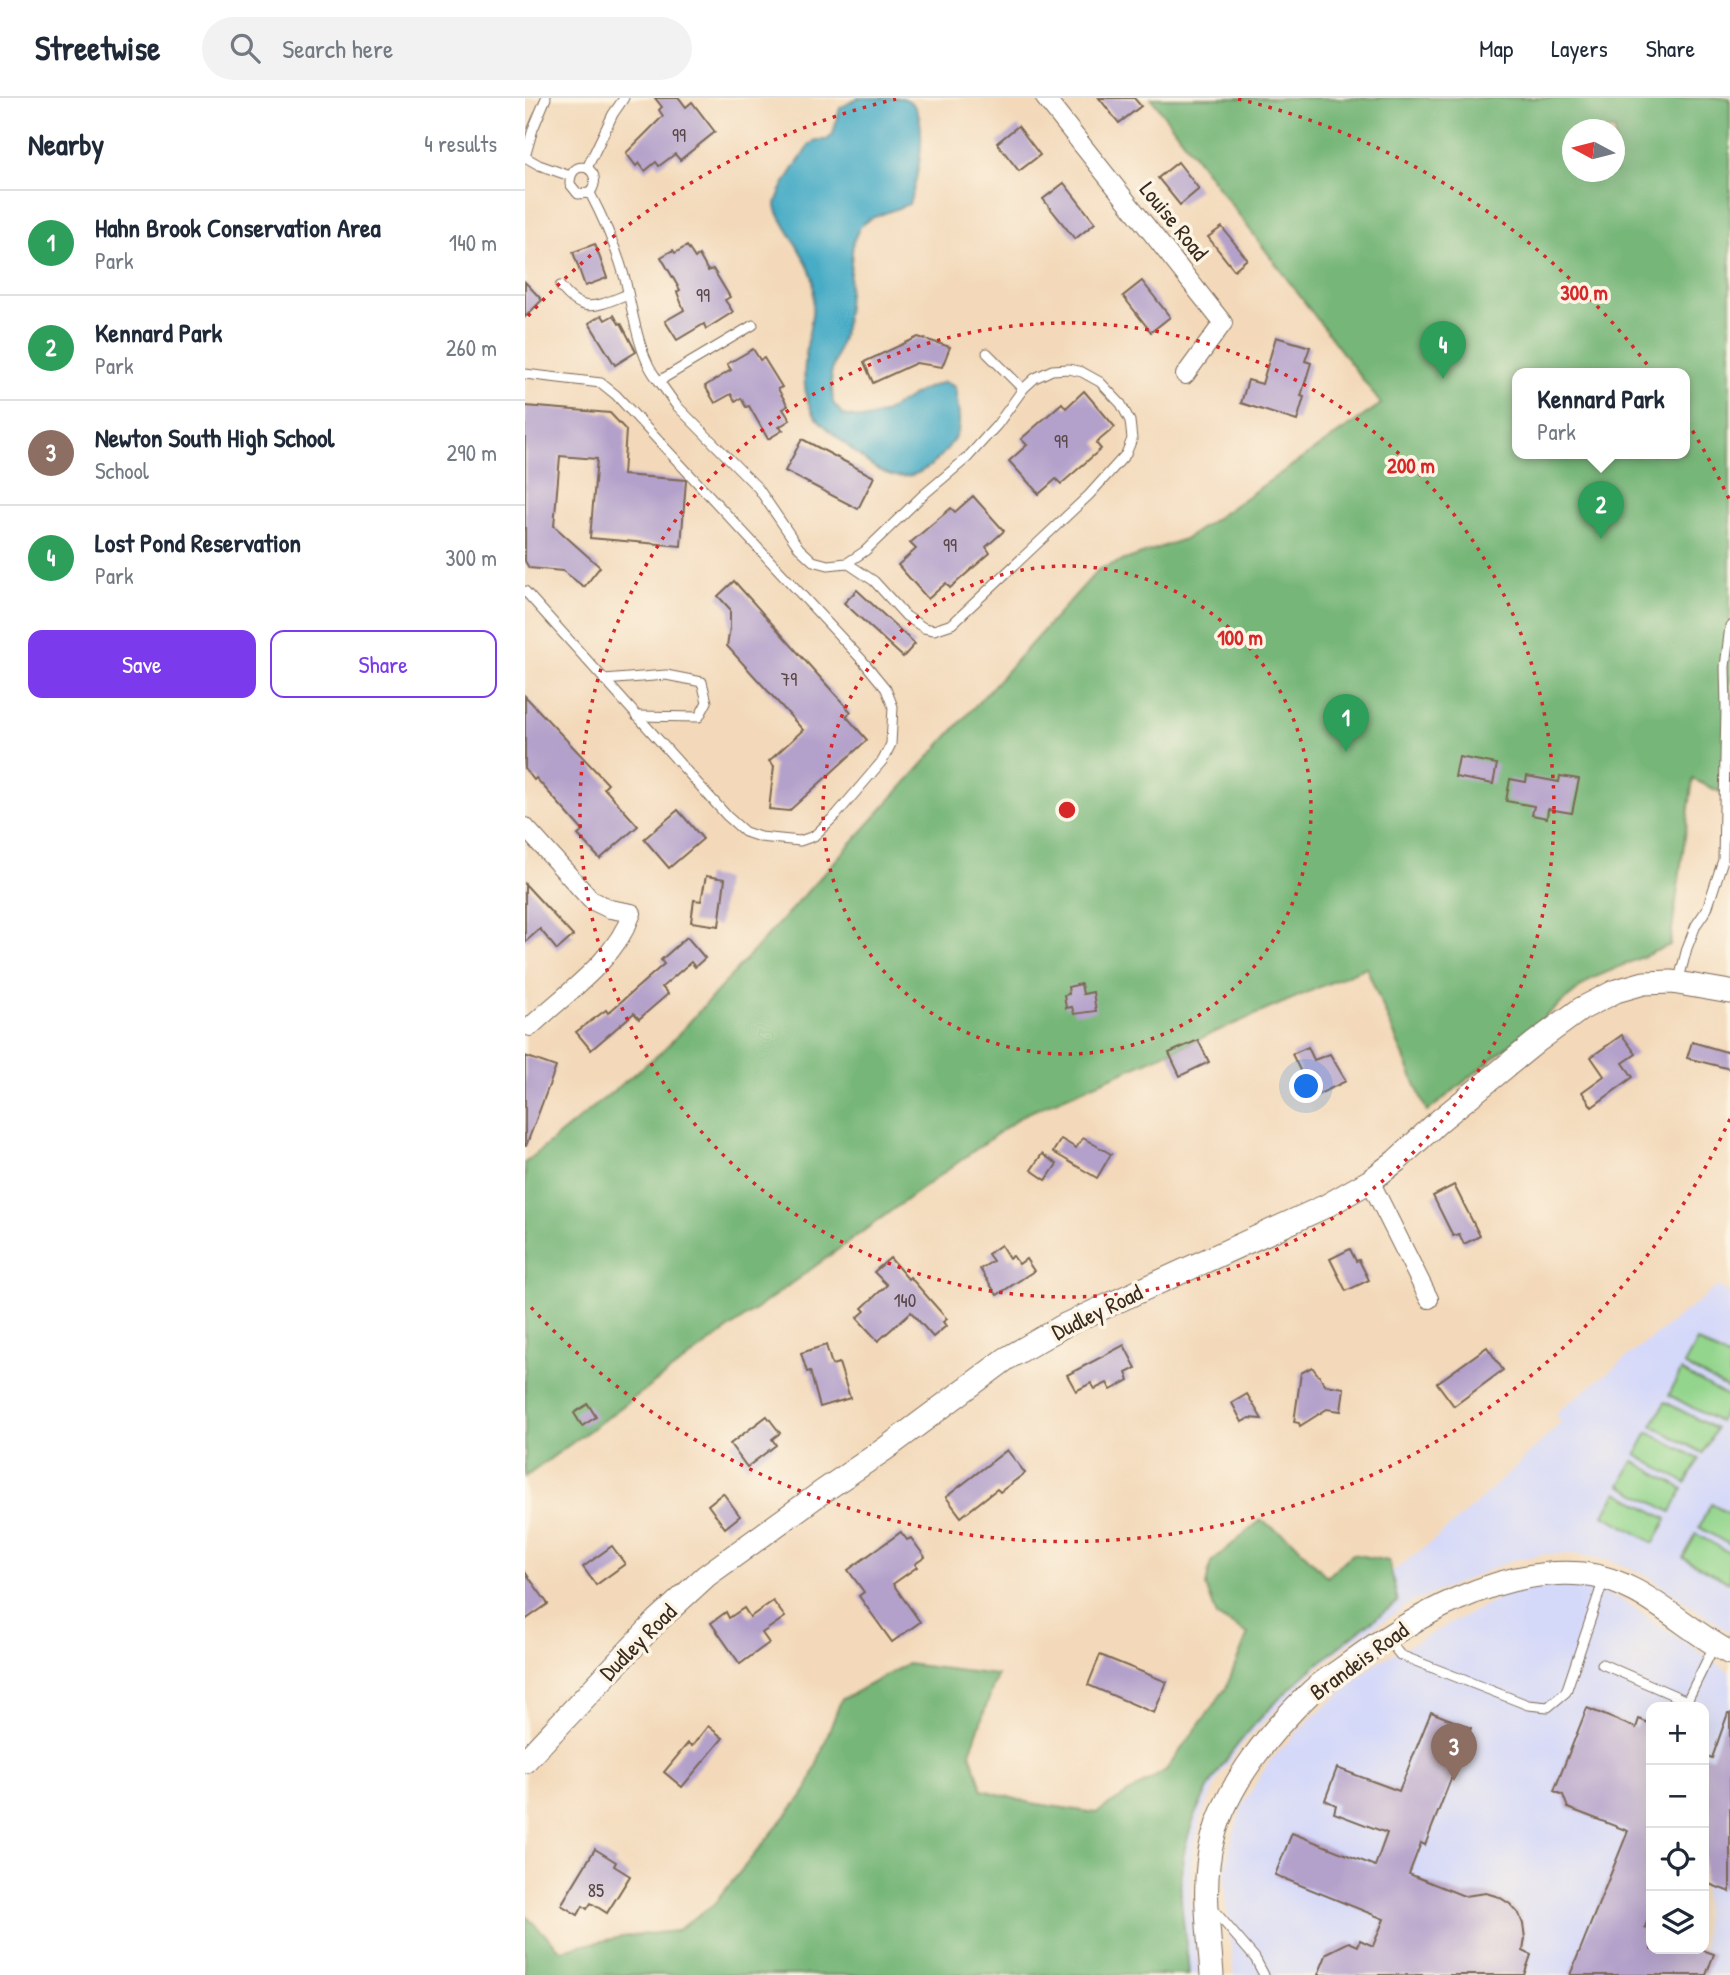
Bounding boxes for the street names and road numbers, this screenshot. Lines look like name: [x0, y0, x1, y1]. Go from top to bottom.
street label: Louise Road: [1133, 175, 1216, 267]
street label: Dudley Road: [1046, 1276, 1147, 1347]
street label: Dudley Road: [592, 1596, 683, 1687]
street label: Brandeis Road: [1303, 1614, 1414, 1707]

